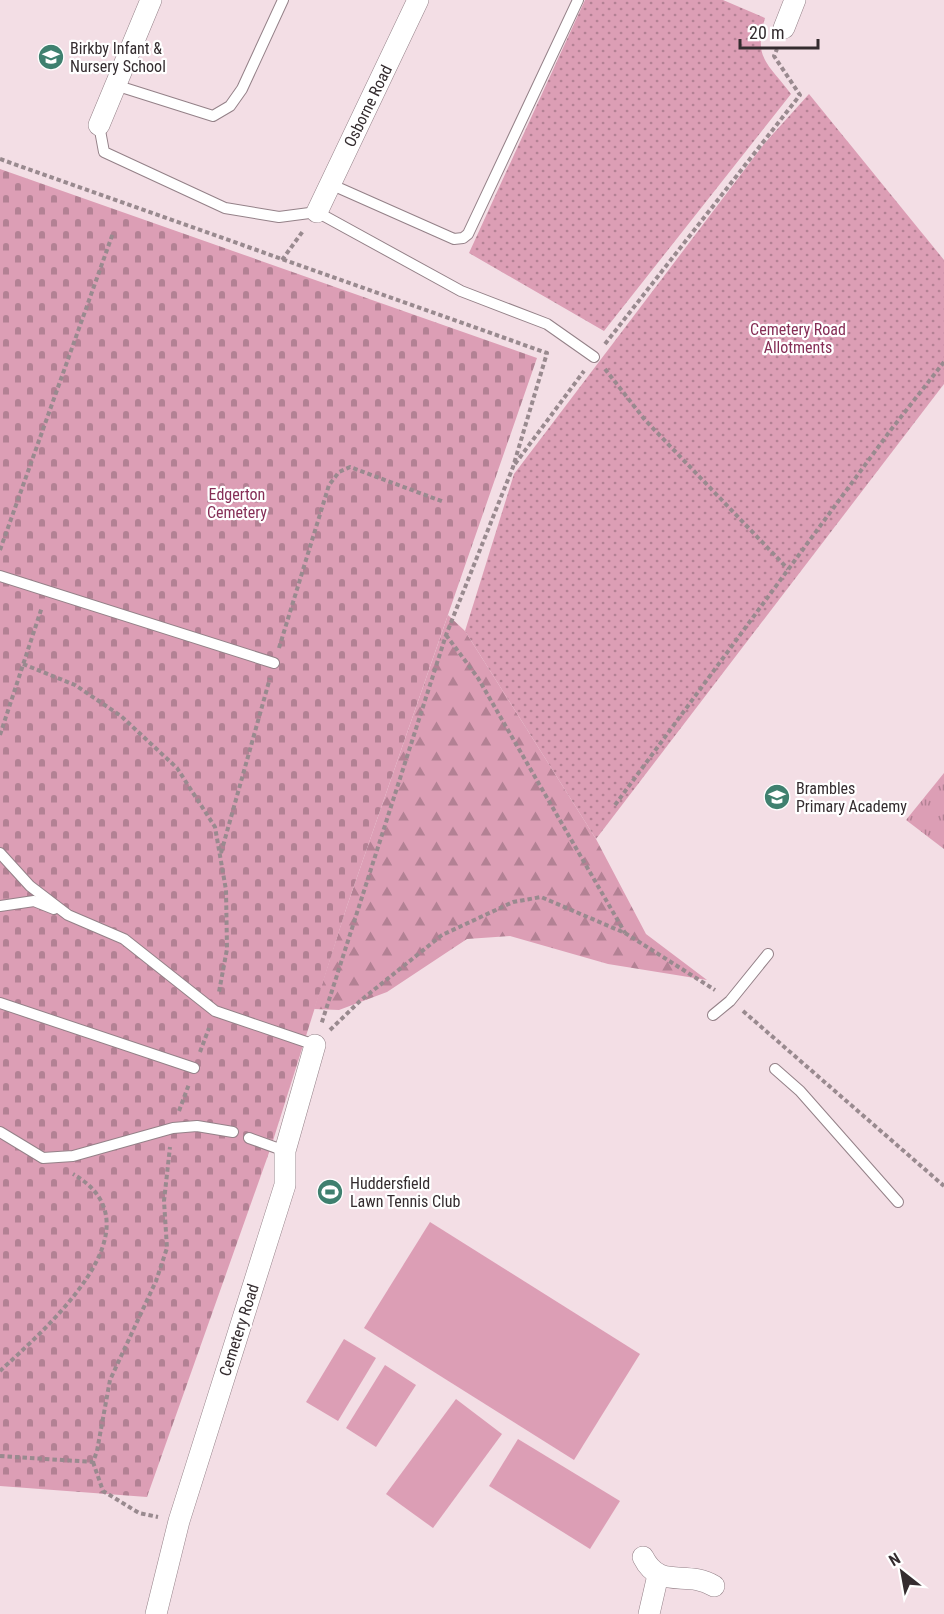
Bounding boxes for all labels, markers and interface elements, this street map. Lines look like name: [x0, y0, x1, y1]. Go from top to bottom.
scale bar: [740, 12, 818, 50]
text: 20 m: [749, 22, 784, 43]
place label: Birkby Infant & Nursery School: [70, 39, 166, 76]
school or university icon: Birkby Infant & Nursery School: [36, 42, 66, 72]
street label: Osborne Road: [340, 62, 396, 150]
park label: Cemetery Road Allotments: [750, 320, 846, 357]
park label: Edgerton Cemetery: [207, 485, 267, 522]
place label: Brambles Primary Academy: [796, 779, 907, 816]
school or university icon: Brambles Primary Academy: [762, 782, 792, 812]
place label: Huddersfield Lawn Tennis Club: [350, 1174, 460, 1211]
sports icon: Huddersfield Lawn Tennis Club: [315, 1177, 345, 1207]
street label: Cemetery Road: [215, 1281, 263, 1379]
north arrow: [872, 1542, 932, 1602]
text: N: [885, 1549, 904, 1570]

